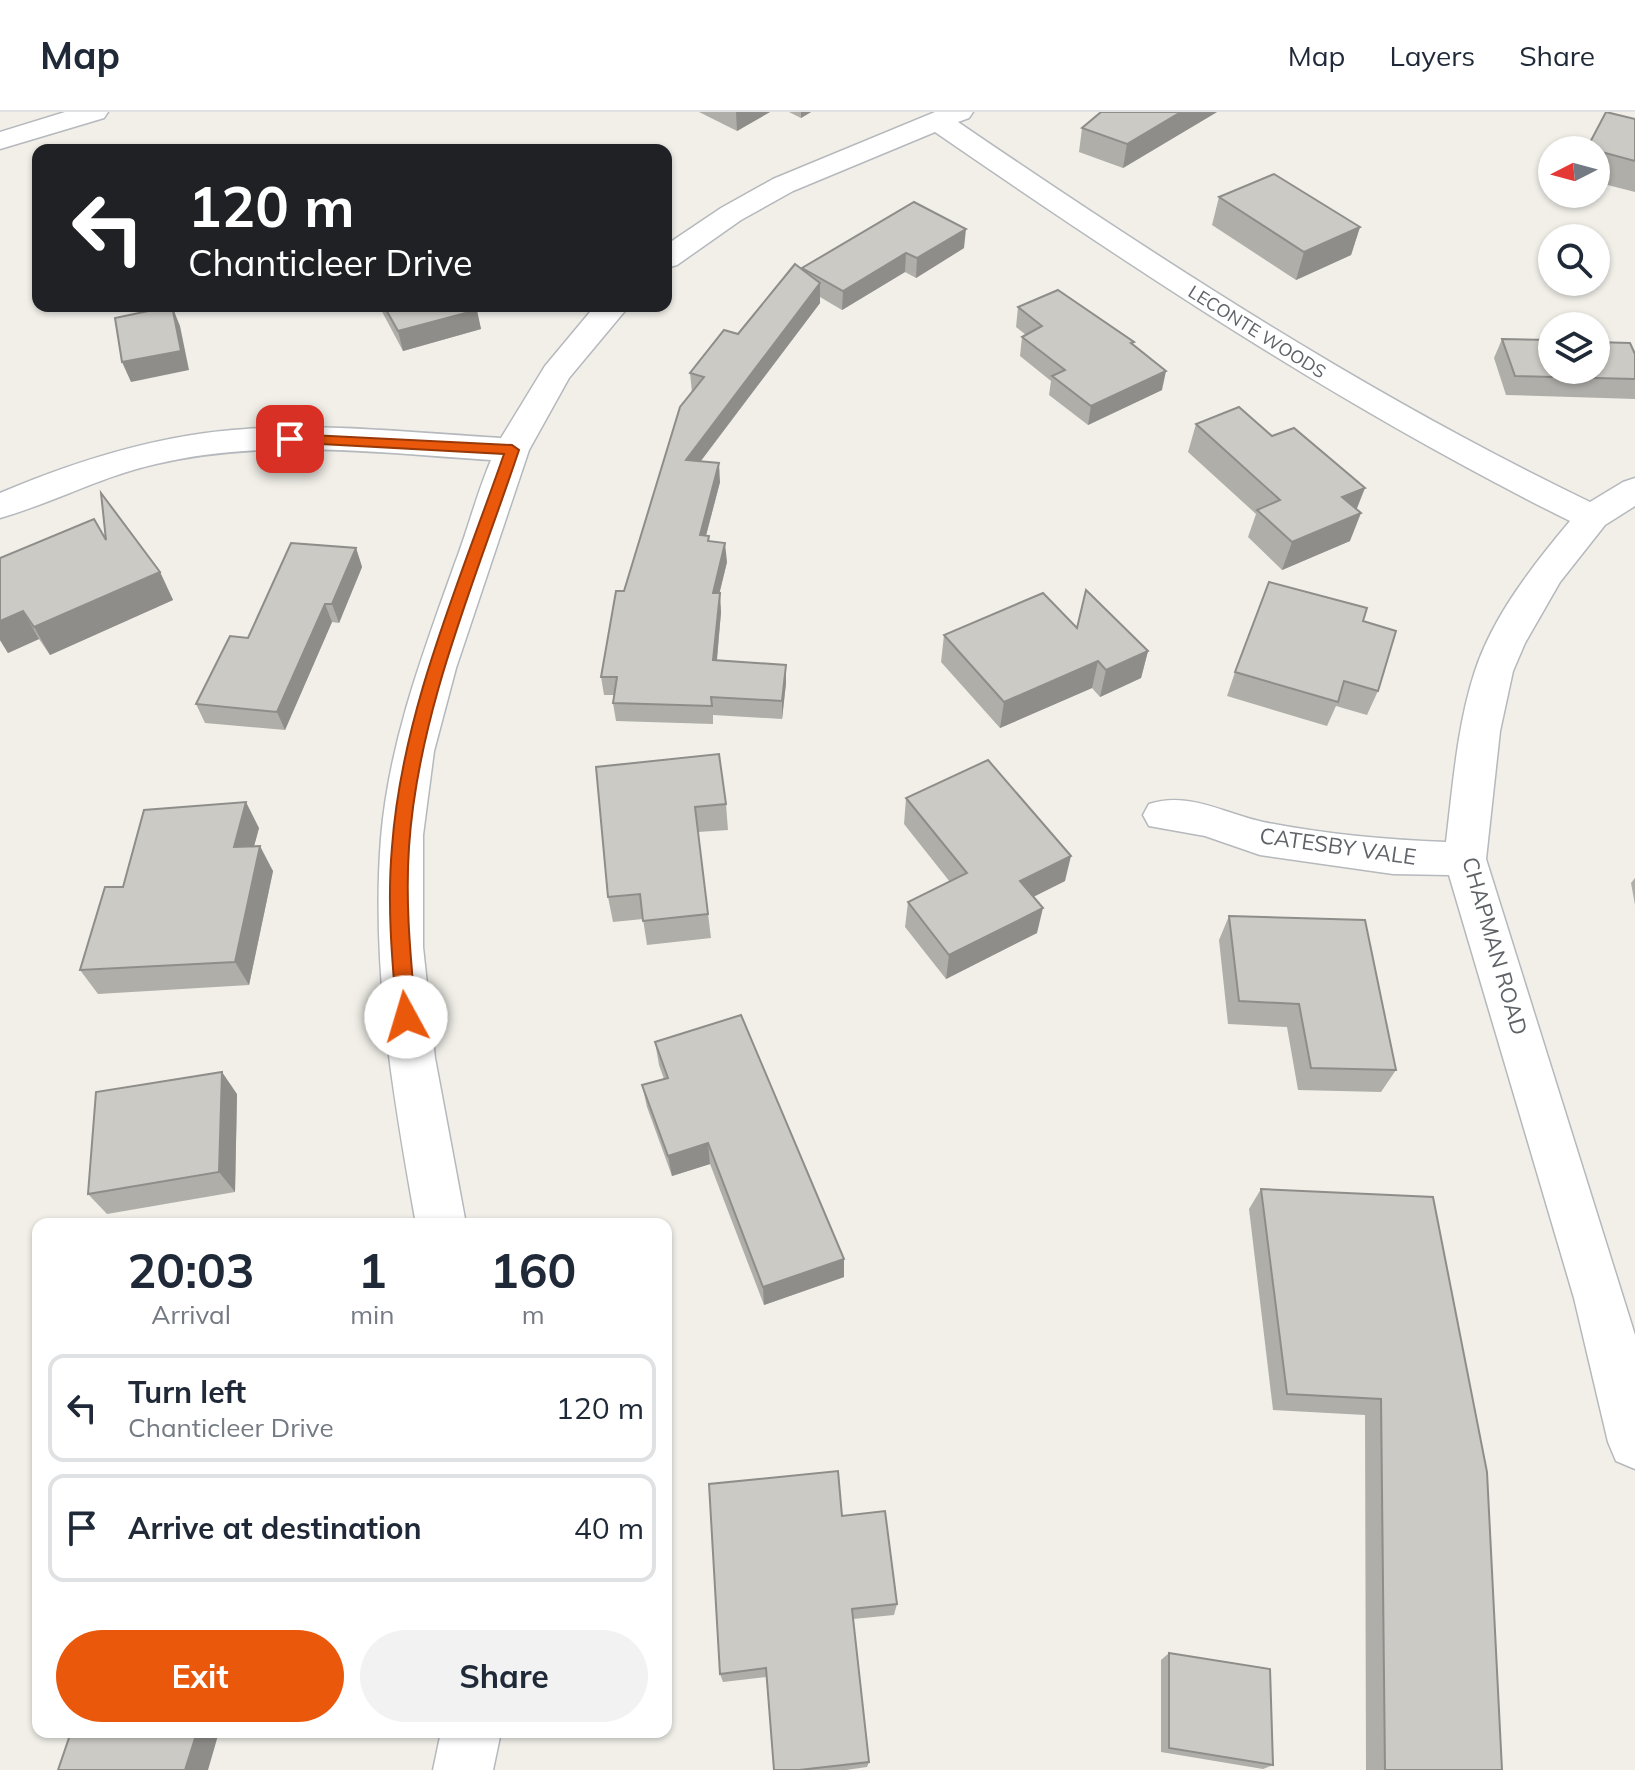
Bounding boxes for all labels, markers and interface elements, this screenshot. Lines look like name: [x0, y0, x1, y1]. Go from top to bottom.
text: Map: [40, 31, 120, 79]
text: Map: [1288, 38, 1345, 73]
text: Layers: [1389, 38, 1475, 73]
text: Share: [1519, 38, 1595, 73]
north arrow: [1538, 136, 1610, 208]
map controls: [1538, 136, 1610, 384]
text: 120 m: [188, 171, 355, 241]
icon: left: [56, 176, 160, 280]
button: search: [1538, 224, 1610, 296]
text: Chanticleer Drive: [188, 240, 473, 285]
street label: LECONTE WOODS: [1184, 280, 1330, 383]
button: layers: [1538, 312, 1610, 384]
pin: [256, 405, 324, 473]
icon: arrive: [268, 417, 312, 461]
street label: CATESBY VALE: [1258, 821, 1418, 871]
street label: CHAPMAN ROAD: [1456, 854, 1534, 1038]
position arrow: [364, 975, 448, 1059]
text: 20:03: [128, 1240, 255, 1300]
text: 1: [358, 1240, 387, 1300]
text: 160: [490, 1240, 576, 1300]
text: Arrival: [151, 1298, 231, 1331]
text: min: [350, 1298, 394, 1331]
text: m: [522, 1298, 545, 1331]
text: Turn left: [128, 1373, 246, 1411]
icon: left: [60, 1386, 104, 1430]
text: 120 m: [556, 1389, 644, 1427]
text: Chanticleer Drive: [128, 1411, 334, 1444]
icon: arrive: [60, 1506, 104, 1550]
text: Arrive at destination: [128, 1509, 422, 1547]
text: 40 m: [574, 1509, 644, 1547]
button: Exit: [56, 1630, 344, 1722]
button: Share: [360, 1630, 648, 1722]

